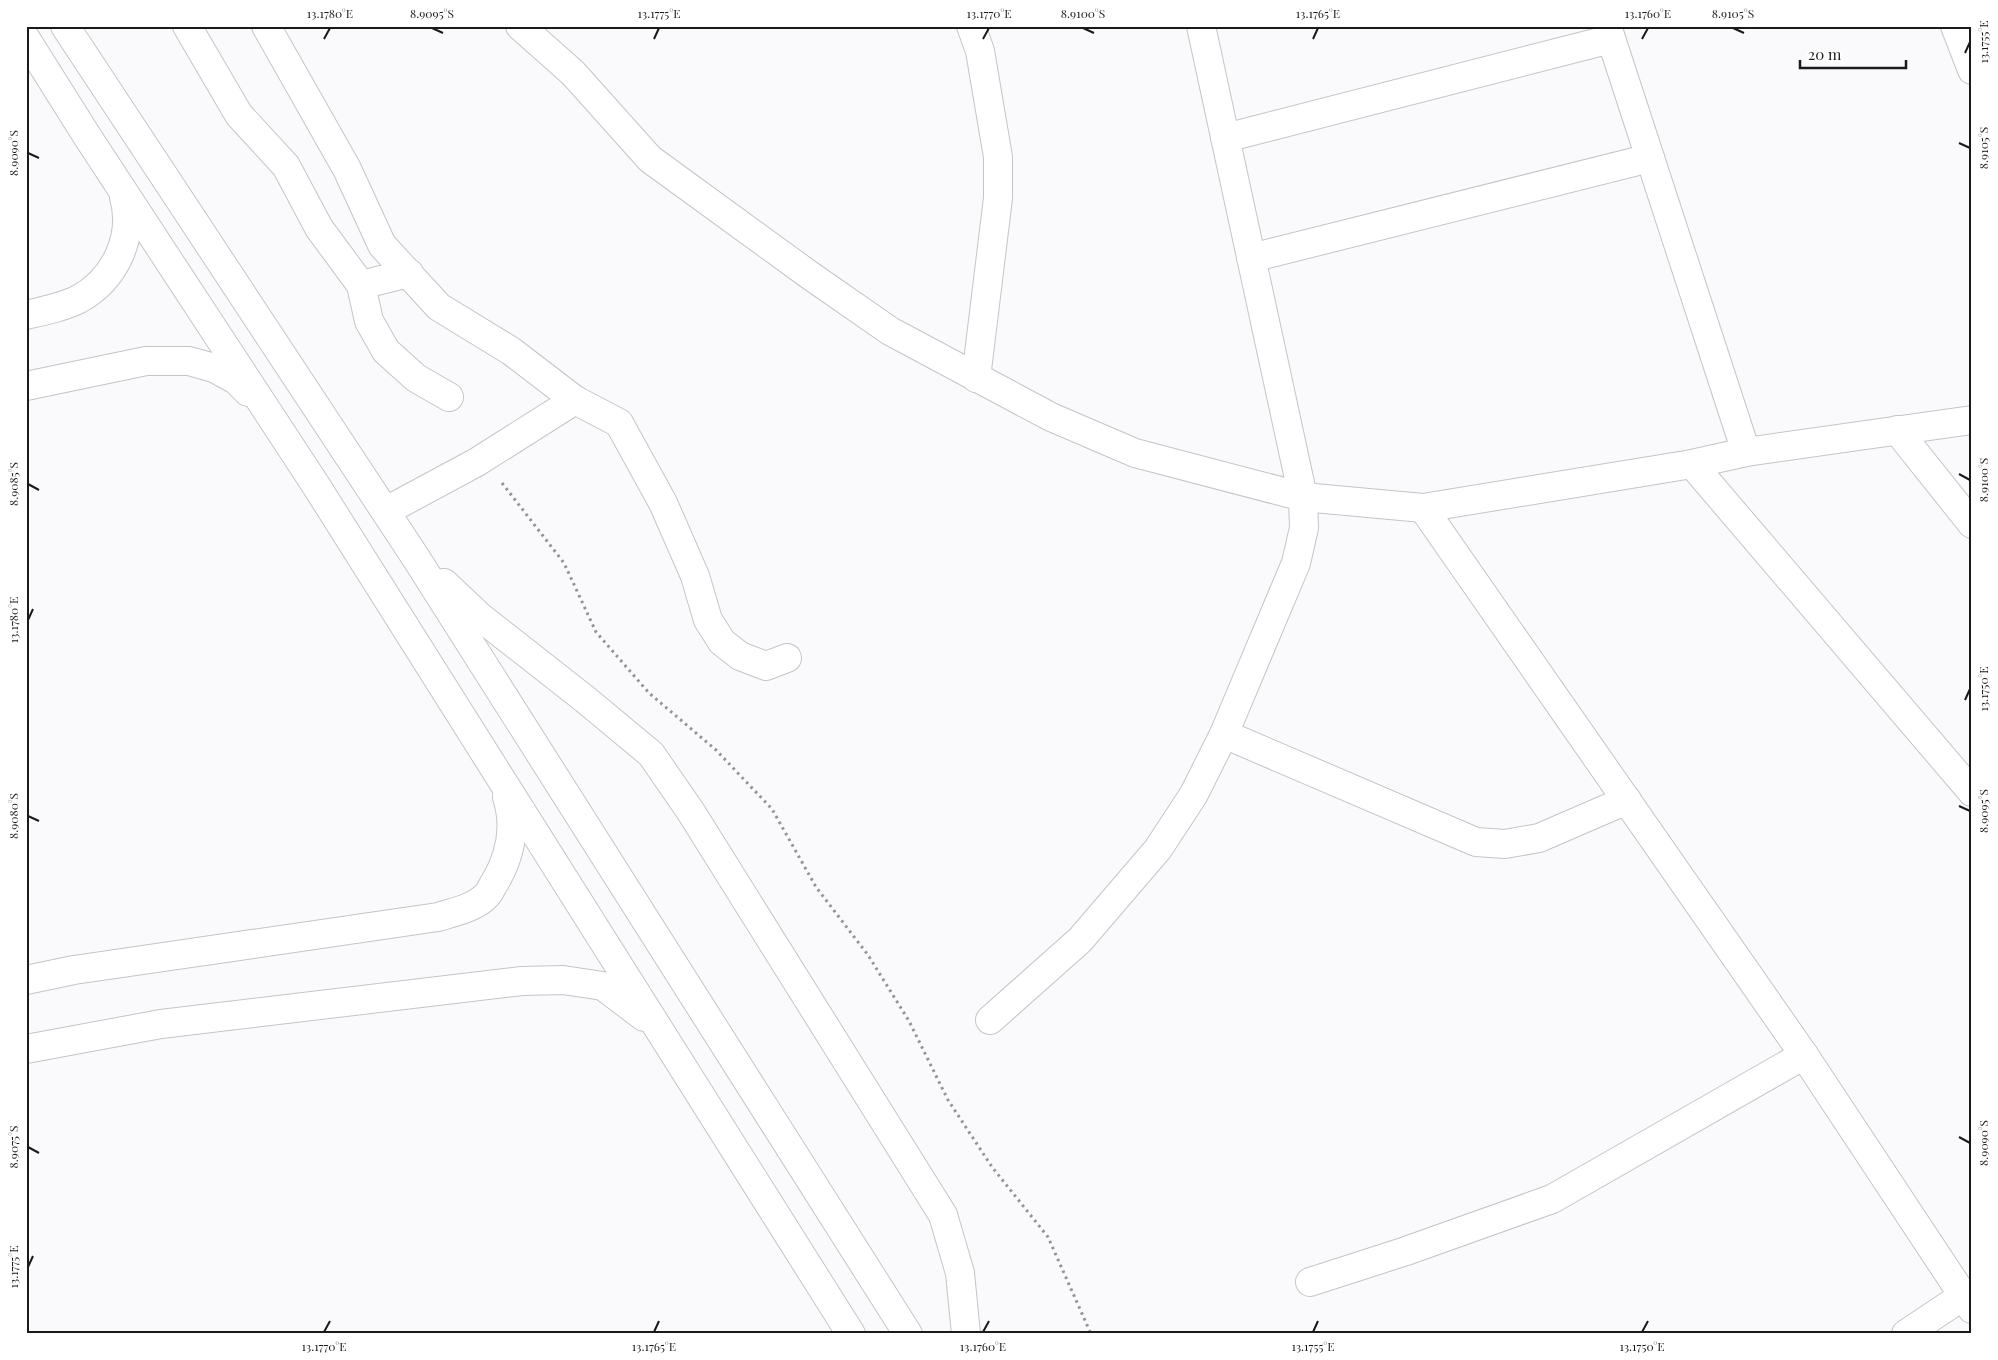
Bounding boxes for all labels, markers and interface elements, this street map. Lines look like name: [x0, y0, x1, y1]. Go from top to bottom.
text: 13.1780°E: [307, 5, 353, 21]
text: 8.9095°S: [410, 5, 454, 21]
text: 13.1775°E: [637, 5, 681, 21]
text: 13.1770°E: [967, 5, 1012, 21]
text: 8.9100°S: [1061, 5, 1105, 21]
text: 13.1765°E: [1296, 5, 1340, 21]
text: 13.1760°E: [1625, 5, 1671, 21]
text: 8.9105°S: [1712, 5, 1754, 21]
text: 13.1755°E: [1975, 20, 1991, 64]
scale bar: [1800, 38, 1907, 70]
text: 20 m: [1808, 44, 1842, 64]
text: 8.9105°S: [1975, 127, 1991, 169]
text: 8.9090°S: [5, 130, 21, 176]
text: 8.9100°S: [1975, 458, 1991, 502]
text: 8.9085°S: [5, 462, 21, 506]
text: 13.1780°E: [5, 597, 21, 643]
text: 13.1750°E: [1975, 666, 1991, 712]
text: 8.9095°S: [1975, 789, 1991, 833]
text: 8.9080°S: [5, 793, 21, 839]
text: 8.9090°S: [1975, 1120, 1991, 1166]
text: 8.9075°S: [5, 1126, 21, 1168]
text: 13.1775°E: [5, 1245, 21, 1289]
text: 13.1770°E: [302, 1338, 347, 1354]
text: 13.1765°E: [632, 1338, 676, 1354]
text: 13.1760°E: [960, 1338, 1006, 1354]
text: 13.1755°E: [1291, 1338, 1335, 1354]
text: 13.1750°E: [1619, 1338, 1665, 1354]

